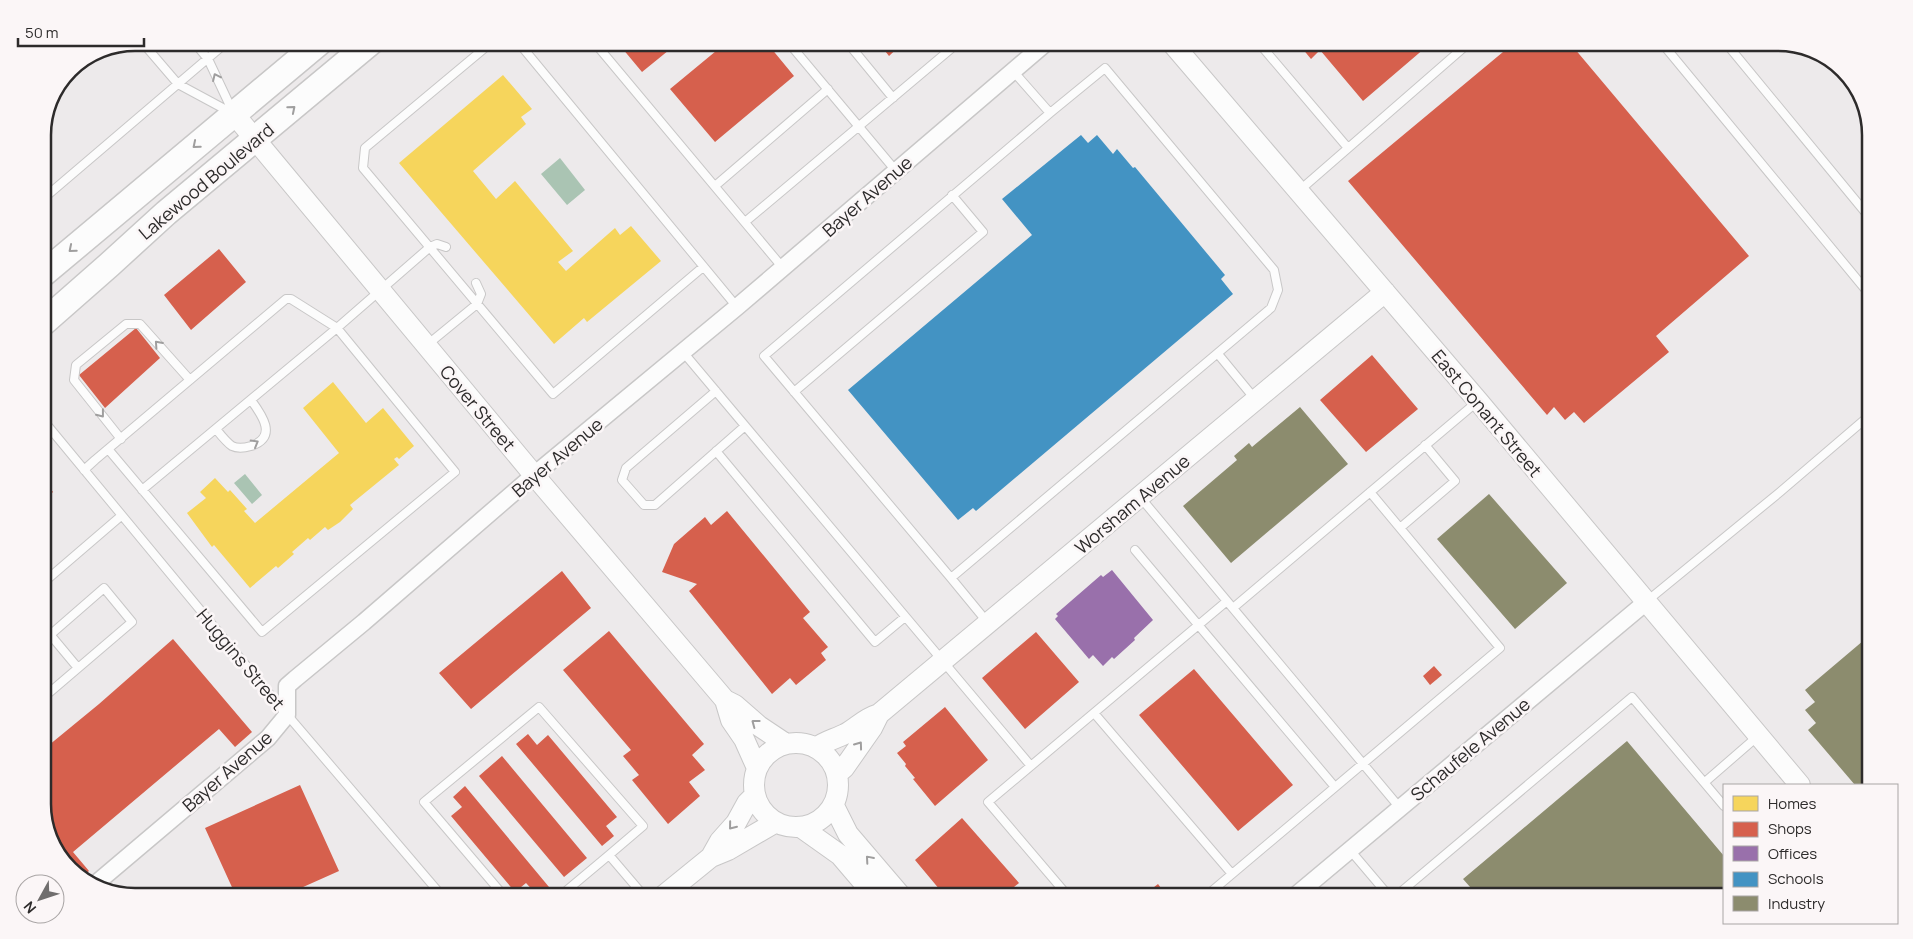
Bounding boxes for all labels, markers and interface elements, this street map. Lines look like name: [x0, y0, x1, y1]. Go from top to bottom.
scale bar: [18, 15, 144, 47]
text: 50 m: [25, 22, 59, 43]
one-way arrow: [212, 73, 222, 82]
one-way arrow: [286, 106, 295, 114]
street label: Lakewood Boulevard: [133, 117, 279, 245]
one-way arrow: [193, 140, 202, 149]
street label: Bayer Avenue: [817, 150, 917, 242]
one-way arrow: [68, 244, 77, 253]
one-way arrow: [155, 340, 164, 349]
street label: East Conant Street: [1427, 344, 1547, 482]
street label: Cover Street: [435, 360, 521, 456]
one-way arrow: [95, 408, 104, 418]
street label: Bayer Avenue: [506, 412, 608, 502]
one-way arrow: [250, 439, 259, 449]
street label: Worsham Avenue: [1069, 449, 1195, 559]
street label: Huggins Street: [192, 603, 290, 715]
street label: Schaufele Avenue: [1405, 692, 1535, 806]
one-way arrow: [752, 720, 761, 728]
street label: Bayer Avenue: [177, 725, 277, 817]
one-way arrow: [853, 741, 862, 751]
legend: [1723, 784, 1898, 924]
text: Homes: [1768, 793, 1817, 814]
text: Shops: [1768, 818, 1812, 839]
one-way arrow: [730, 820, 738, 829]
text: Offices: [1768, 843, 1817, 864]
one-way arrow: [866, 856, 875, 865]
text: Schools: [1768, 868, 1824, 889]
north arrow: [15, 874, 65, 924]
text: Industry: [1768, 893, 1825, 914]
text: N: [19, 898, 40, 918]

